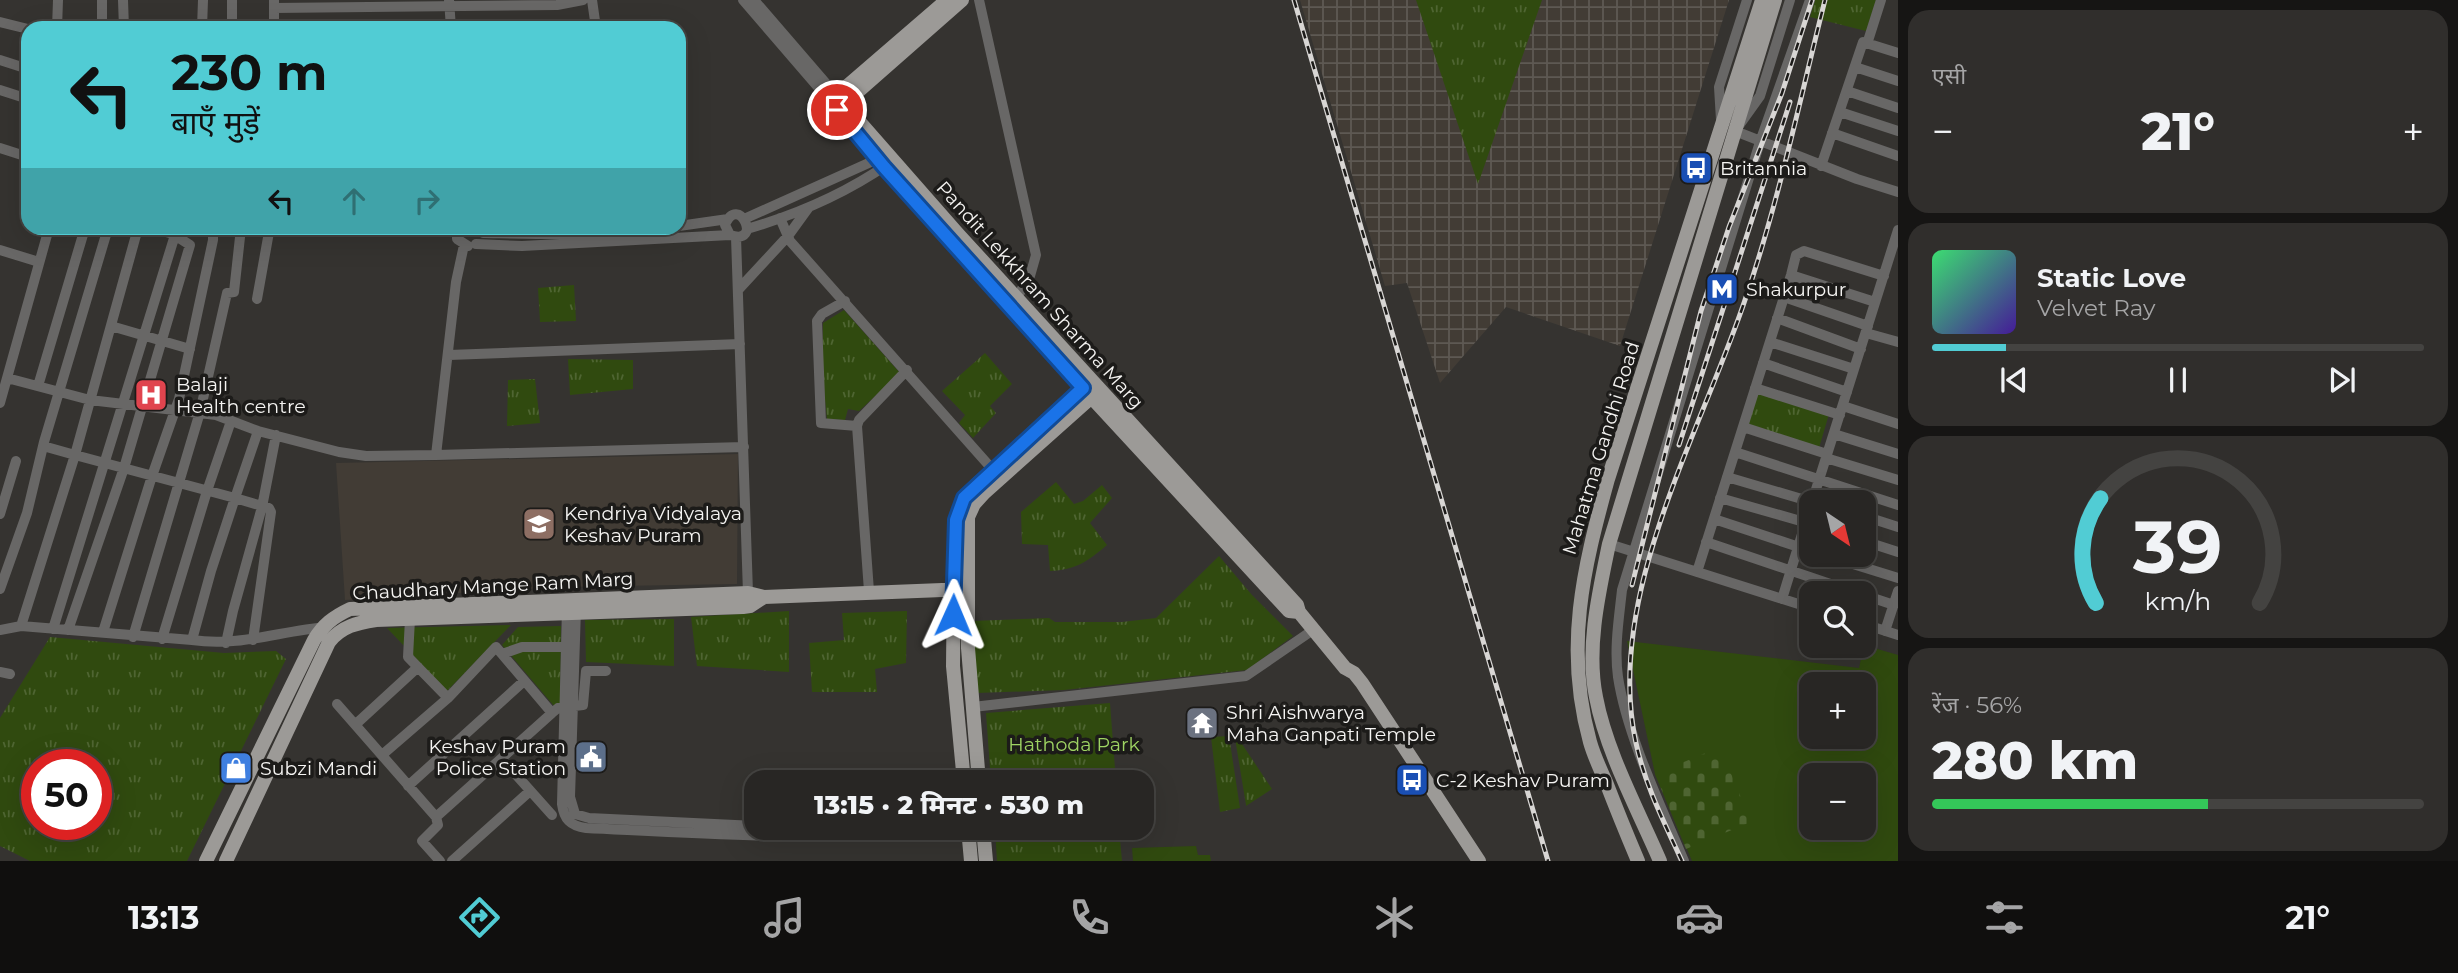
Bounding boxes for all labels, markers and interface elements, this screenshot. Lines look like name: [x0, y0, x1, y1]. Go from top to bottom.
text: 230 m: [171, 43, 327, 102]
icon: left: [56, 49, 147, 140]
text: एसी: [1932, 62, 1966, 90]
pin: [807, 80, 867, 140]
icon: arrive: [818, 91, 856, 129]
text: 21°: [2141, 100, 2215, 163]
text: बाएँ मुड़ें: [171, 103, 260, 142]
text: −: [1932, 108, 1954, 155]
text: +: [2402, 108, 2424, 155]
bus stop icon: Britannia: [1677, 149, 1715, 187]
place label: Britannia: [1720, 157, 1807, 180]
street label: Pandit Lekkhram Sharma Marg: [932, 176, 1148, 414]
icon: left: [262, 182, 300, 220]
icon: ahead: [335, 182, 373, 220]
icon: right: [408, 182, 446, 220]
text: Static Love: [2037, 262, 2186, 294]
metro station icon: Shakurpur: [1703, 270, 1741, 308]
place label: Shakurpur: [1746, 278, 1846, 301]
text: Velvet Ray: [2037, 294, 2155, 322]
street label: Mahatma Gandhi Road: [1558, 339, 1644, 557]
icon: previous: [1995, 361, 2033, 399]
icon: pause: [2159, 361, 2197, 399]
icon: next: [2323, 361, 2361, 399]
place label: Balaji Health centre: [176, 373, 306, 418]
hospital icon: Balaji Health centre: [132, 376, 170, 414]
north arrow: [1799, 490, 1876, 567]
map controls: [1799, 490, 1876, 840]
place label: Kendriya Vidyalaya Keshav Puram: [564, 502, 742, 547]
text: 39: [2132, 503, 2223, 591]
school or university icon: Kendriya Vidyalaya Keshav Puram: [520, 505, 558, 543]
street label: Chaudhary Mange Ram Marg: [352, 567, 634, 605]
position arrow: [916, 578, 990, 652]
button: search: [1799, 581, 1876, 658]
text: km/h: [2145, 586, 2211, 616]
button: +: [1799, 672, 1876, 749]
text: रेंज · 56%: [1932, 691, 2022, 719]
place label: Shri Aishwarya Maha Ganpati Temple: [1226, 701, 1436, 746]
temple icon: Shri Aishwarya Maha Ganpati Temple: [1183, 704, 1221, 742]
text: 280 km: [1932, 729, 2138, 792]
park label: Hathoda Park: [1008, 733, 1140, 756]
place label: Keshav Puram Police Station: [428, 735, 566, 780]
public building icon: Keshav Puram Police Station: [572, 738, 610, 776]
speed limit sign: 50: [21, 749, 112, 840]
shop icon: Subzi Mandi: [217, 749, 255, 787]
place label: Subzi Mandi: [260, 757, 377, 780]
bus stop icon: C-2 Keshav Puram: [1393, 761, 1431, 799]
button: −: [1799, 763, 1876, 840]
place label: C-2 Keshav Puram: [1436, 769, 1610, 792]
text: 13:15 · 2 मिनट · 530 m: [814, 789, 1084, 821]
icon: directions: [455, 893, 504, 942]
icon: music: [760, 893, 809, 942]
icon: phone: [1065, 893, 1114, 942]
icon: climate: [1370, 893, 1419, 942]
icon: car: [1675, 893, 1724, 942]
icon: filters: [1980, 893, 2029, 942]
text: 13:13: [128, 898, 199, 937]
text: 21°: [2285, 898, 2330, 937]

